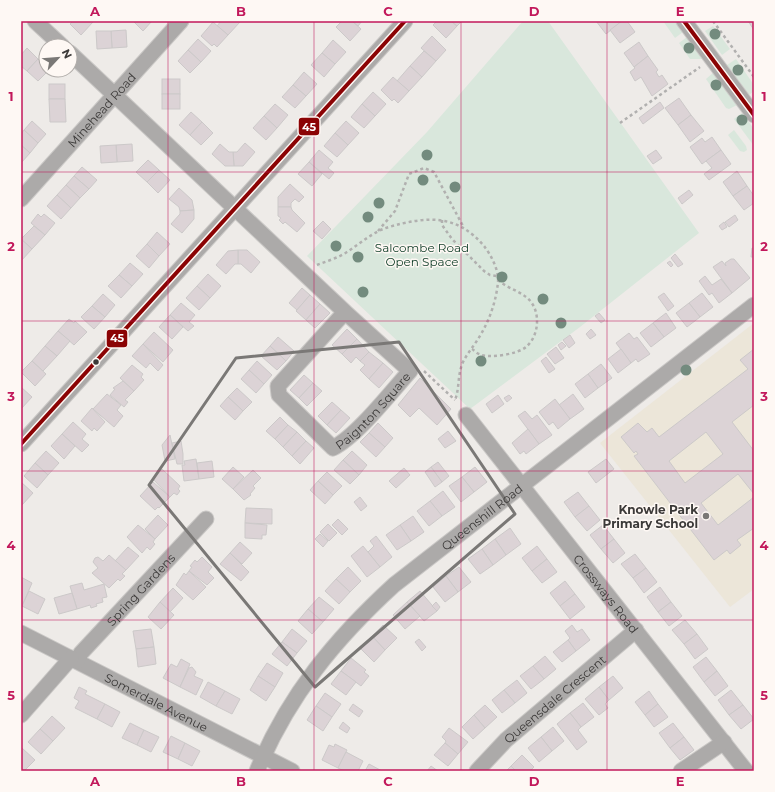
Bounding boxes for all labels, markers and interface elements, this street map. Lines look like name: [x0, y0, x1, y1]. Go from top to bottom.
text: A: [89, 3, 101, 19]
text: B: [236, 3, 246, 19]
text: C: [383, 3, 393, 19]
text: D: [529, 3, 540, 19]
text: E: [676, 3, 685, 19]
north arrow: [38, 38, 78, 78]
text: N: [59, 47, 75, 61]
street label: Minehead Road: [64, 69, 139, 150]
text: 1: [8, 88, 14, 104]
text: 1: [761, 88, 767, 104]
line badge: 45: [298, 117, 320, 136]
text: 45: [302, 120, 317, 134]
text: 2: [7, 238, 15, 254]
text: 2: [760, 238, 768, 254]
park label: Salcombe Road Open Space: [375, 240, 469, 269]
line badge: 45: [106, 329, 128, 348]
text: 45: [110, 331, 125, 345]
unlabelled marker: [91, 357, 101, 367]
street label: Paignton Square: [332, 369, 413, 452]
text: 3: [6, 388, 15, 404]
text: 3: [759, 388, 768, 404]
street label: Queenshill Road: [438, 481, 525, 553]
place label: Knowle Park Primary School: [602, 502, 698, 531]
marker: Knowle Park Primary School: [701, 511, 711, 521]
text: 4: [7, 537, 16, 553]
text: 4: [760, 537, 769, 553]
street label: Spring Gardens: [103, 550, 178, 629]
street label: Crossways Road: [571, 551, 642, 636]
street label: Queensdale Crescent: [501, 652, 609, 746]
street label: Somerdale Avenue: [102, 669, 211, 734]
text: 5: [7, 687, 15, 703]
text: 5: [760, 687, 768, 703]
text: A: [89, 773, 101, 789]
text: B: [236, 773, 246, 789]
text: C: [383, 773, 393, 789]
text: D: [529, 773, 540, 789]
text: E: [676, 773, 685, 789]

